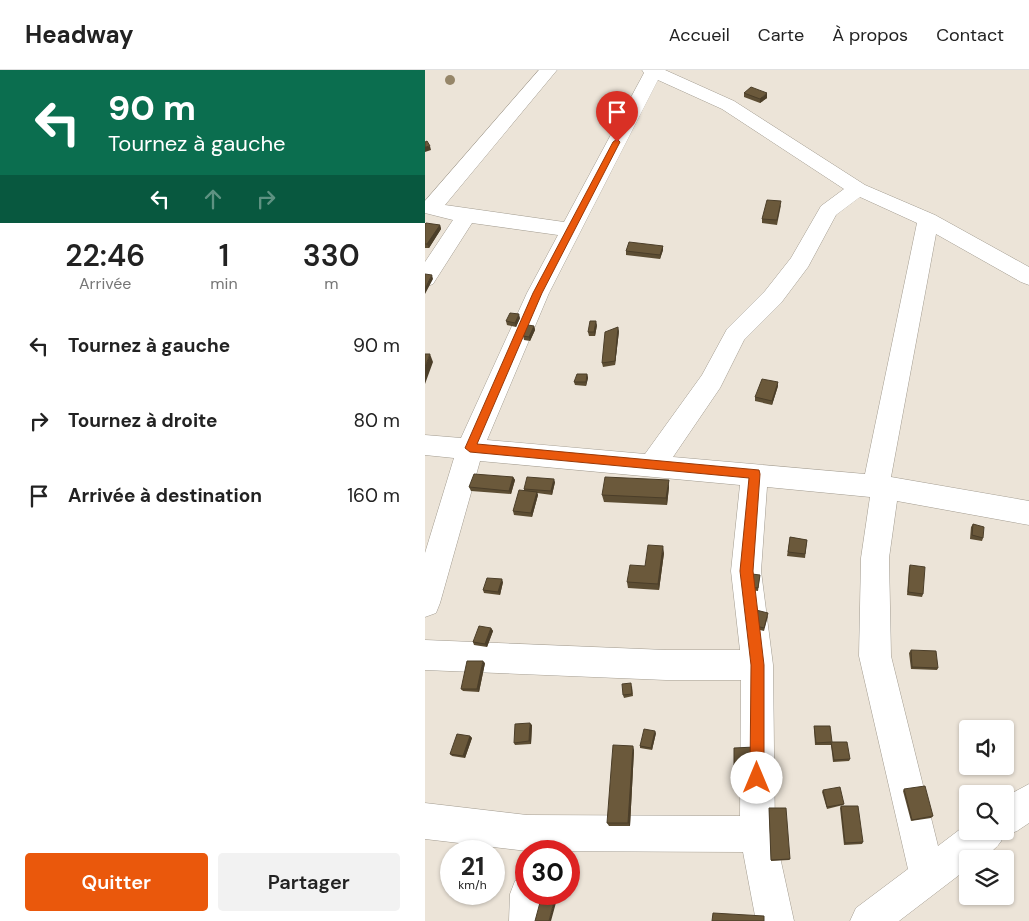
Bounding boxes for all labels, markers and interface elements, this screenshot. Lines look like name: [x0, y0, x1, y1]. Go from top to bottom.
text: Headway: [25, 19, 134, 50]
text: Accueil: [669, 23, 730, 47]
text: Carte: [758, 23, 804, 47]
text: À propos: [832, 23, 908, 47]
text: Contact: [936, 23, 1004, 47]
text: 90 m: [108, 85, 196, 131]
icon: left: [25, 90, 90, 155]
pin: [596, 91, 638, 142]
icon: arrive: [603, 98, 631, 126]
text: Tournez à gauche: [108, 129, 286, 158]
icon: left: [146, 185, 174, 213]
icon: ahead: [199, 185, 227, 213]
icon: right: [252, 185, 280, 213]
text: 22:46: [65, 236, 145, 275]
text: 1: [219, 236, 229, 275]
text: 330: [303, 236, 360, 275]
text: Arrivée: [79, 273, 131, 294]
text: min: [210, 273, 238, 294]
text: m: [324, 273, 338, 294]
icon: left: [25, 332, 53, 360]
text: Tournez à gauche: [68, 333, 230, 358]
text: 90 m: [353, 333, 400, 358]
icon: right: [25, 407, 53, 435]
text: Tournez à droite: [68, 408, 218, 433]
text: 80 m: [353, 408, 400, 433]
icon: arrive: [25, 482, 53, 510]
text: Arrivée à destination: [68, 483, 262, 508]
text: 160 m: [347, 483, 400, 508]
map controls: [959, 720, 1014, 905]
button: sound: [959, 720, 1014, 775]
position arrow: [730, 751, 782, 803]
button: search: [959, 785, 1014, 840]
speed limit sign: 30: [515, 840, 580, 905]
text: 21: [461, 850, 484, 883]
button: layers: [959, 850, 1014, 905]
button: Quitter: [25, 853, 208, 911]
button: Partager: [218, 853, 400, 911]
text: km/h: [458, 877, 487, 893]

